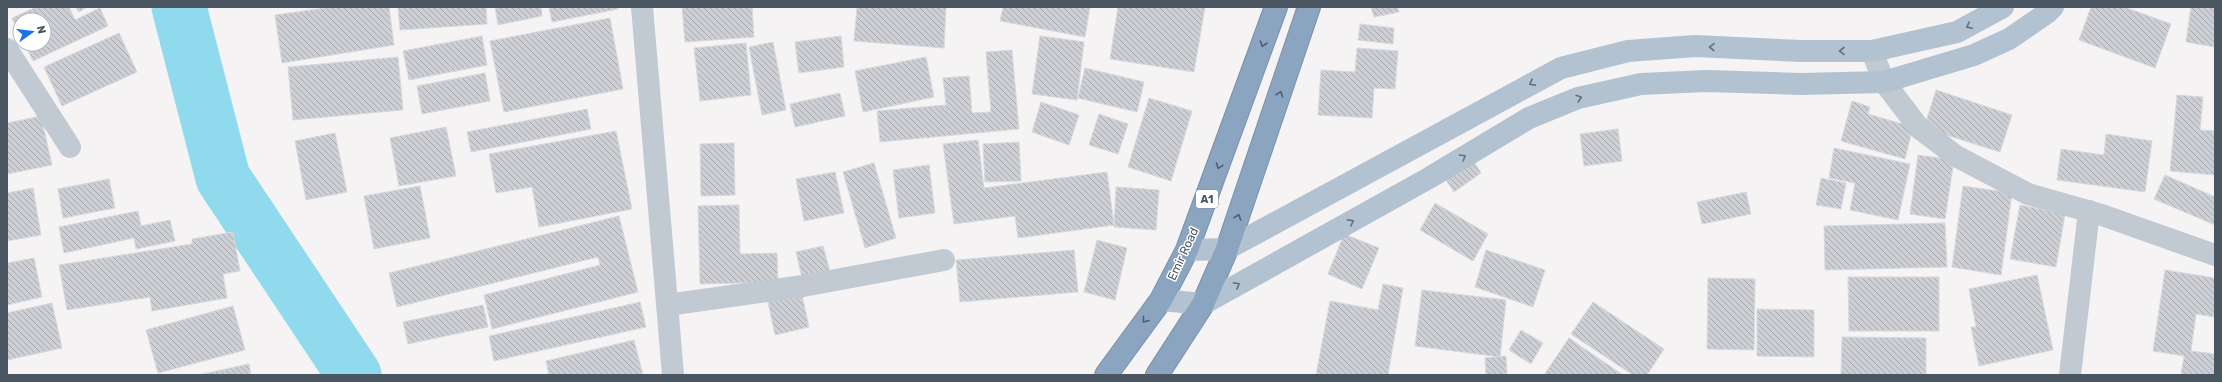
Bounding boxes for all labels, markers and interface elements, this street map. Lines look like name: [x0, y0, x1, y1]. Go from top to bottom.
north arrow: [12, 12, 52, 52]
one-way arrow: [1965, 21, 1973, 29]
text: N: [34, 24, 49, 35]
one-way arrow: [1260, 40, 1268, 47]
one-way arrow: [1709, 43, 1715, 51]
one-way arrow: [1839, 47, 1845, 55]
one-way arrow: [1529, 78, 1537, 86]
one-way arrow: [1275, 90, 1284, 97]
one-way arrow: [1575, 94, 1582, 103]
one-way arrow: [1459, 155, 1466, 162]
one-way arrow: [1215, 163, 1224, 170]
road number: A1: [1196, 190, 1218, 208]
one-way arrow: [1233, 213, 1242, 220]
one-way arrow: [1346, 219, 1354, 226]
street label: Emir Road: [1165, 225, 1201, 283]
one-way arrow: [1233, 283, 1240, 290]
one-way arrow: [1143, 316, 1150, 323]

